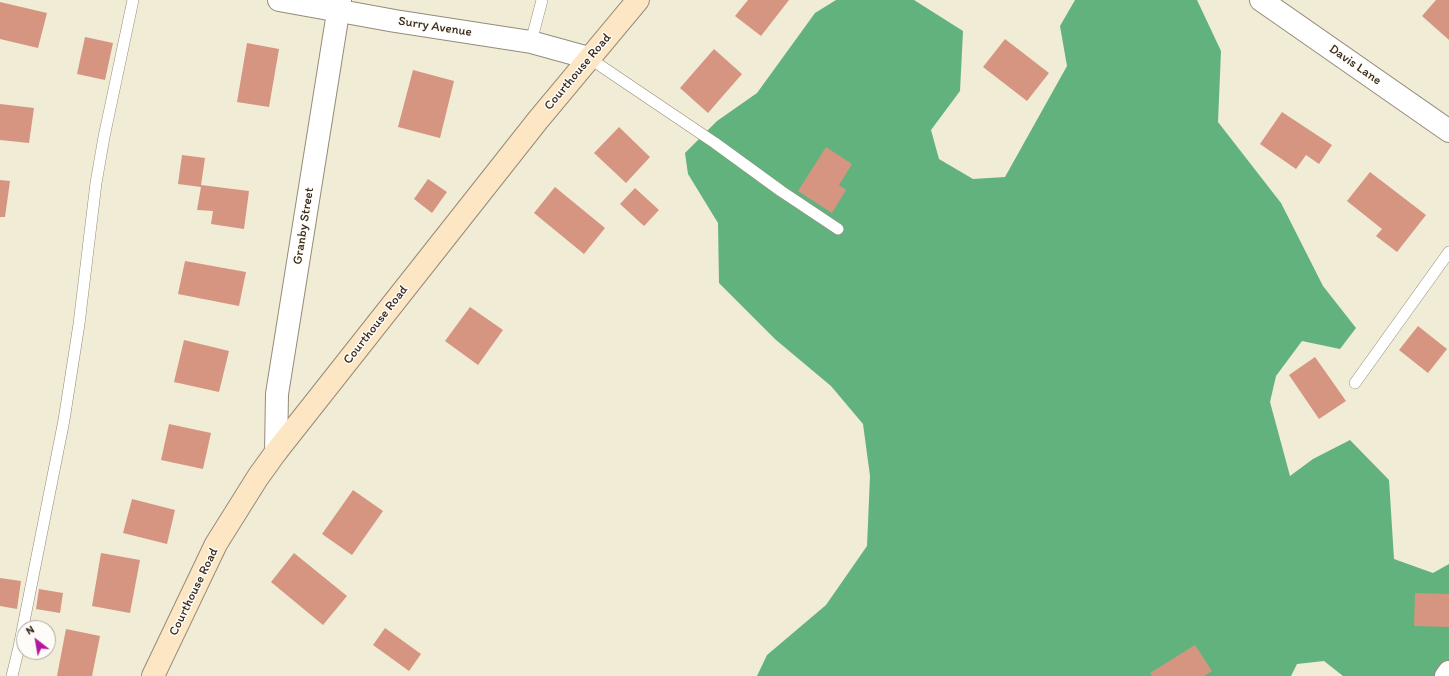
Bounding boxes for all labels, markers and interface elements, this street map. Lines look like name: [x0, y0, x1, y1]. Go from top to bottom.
street label: Surry Avenue: [397, 13, 473, 41]
street label: Courthouse Road: [541, 30, 615, 114]
street label: Davis Lane: [1326, 41, 1384, 89]
street label: Granby Street: [290, 186, 318, 266]
street label: Courthouse Road: [340, 282, 412, 368]
street label: Courthouse Road: [166, 546, 222, 638]
north arrow: [16, 620, 56, 660]
text: N: [24, 623, 37, 638]

